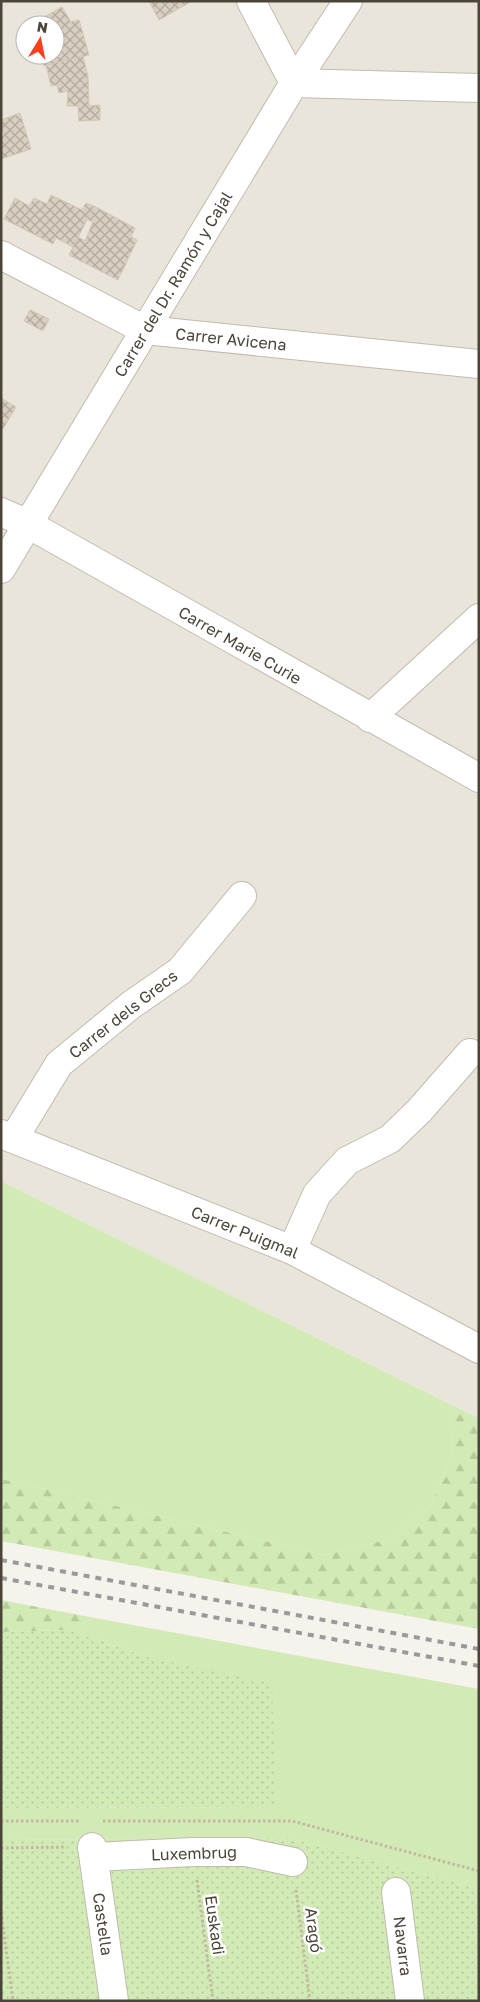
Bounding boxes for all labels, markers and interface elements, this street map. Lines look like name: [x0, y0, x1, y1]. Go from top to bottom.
north arrow: [15, 15, 65, 65]
text: N: [36, 17, 49, 36]
street label: Carrer del Dr. Ramón y Cajal: [110, 188, 236, 380]
street label: Carrer Avicena: [174, 323, 288, 355]
street label: Carrer Marie Curie: [175, 602, 305, 688]
street label: Carrer dels Grecs: [65, 965, 181, 1063]
street label: Carrer Puigmal: [188, 1201, 302, 1263]
street label: Luxembrug: [151, 1842, 237, 1864]
street label: Castella: [89, 1891, 117, 1957]
street label: Euskadi: [201, 1894, 229, 1956]
street label: Aragó: [301, 1906, 327, 1954]
street label: Navarra: [389, 1915, 417, 1977]

